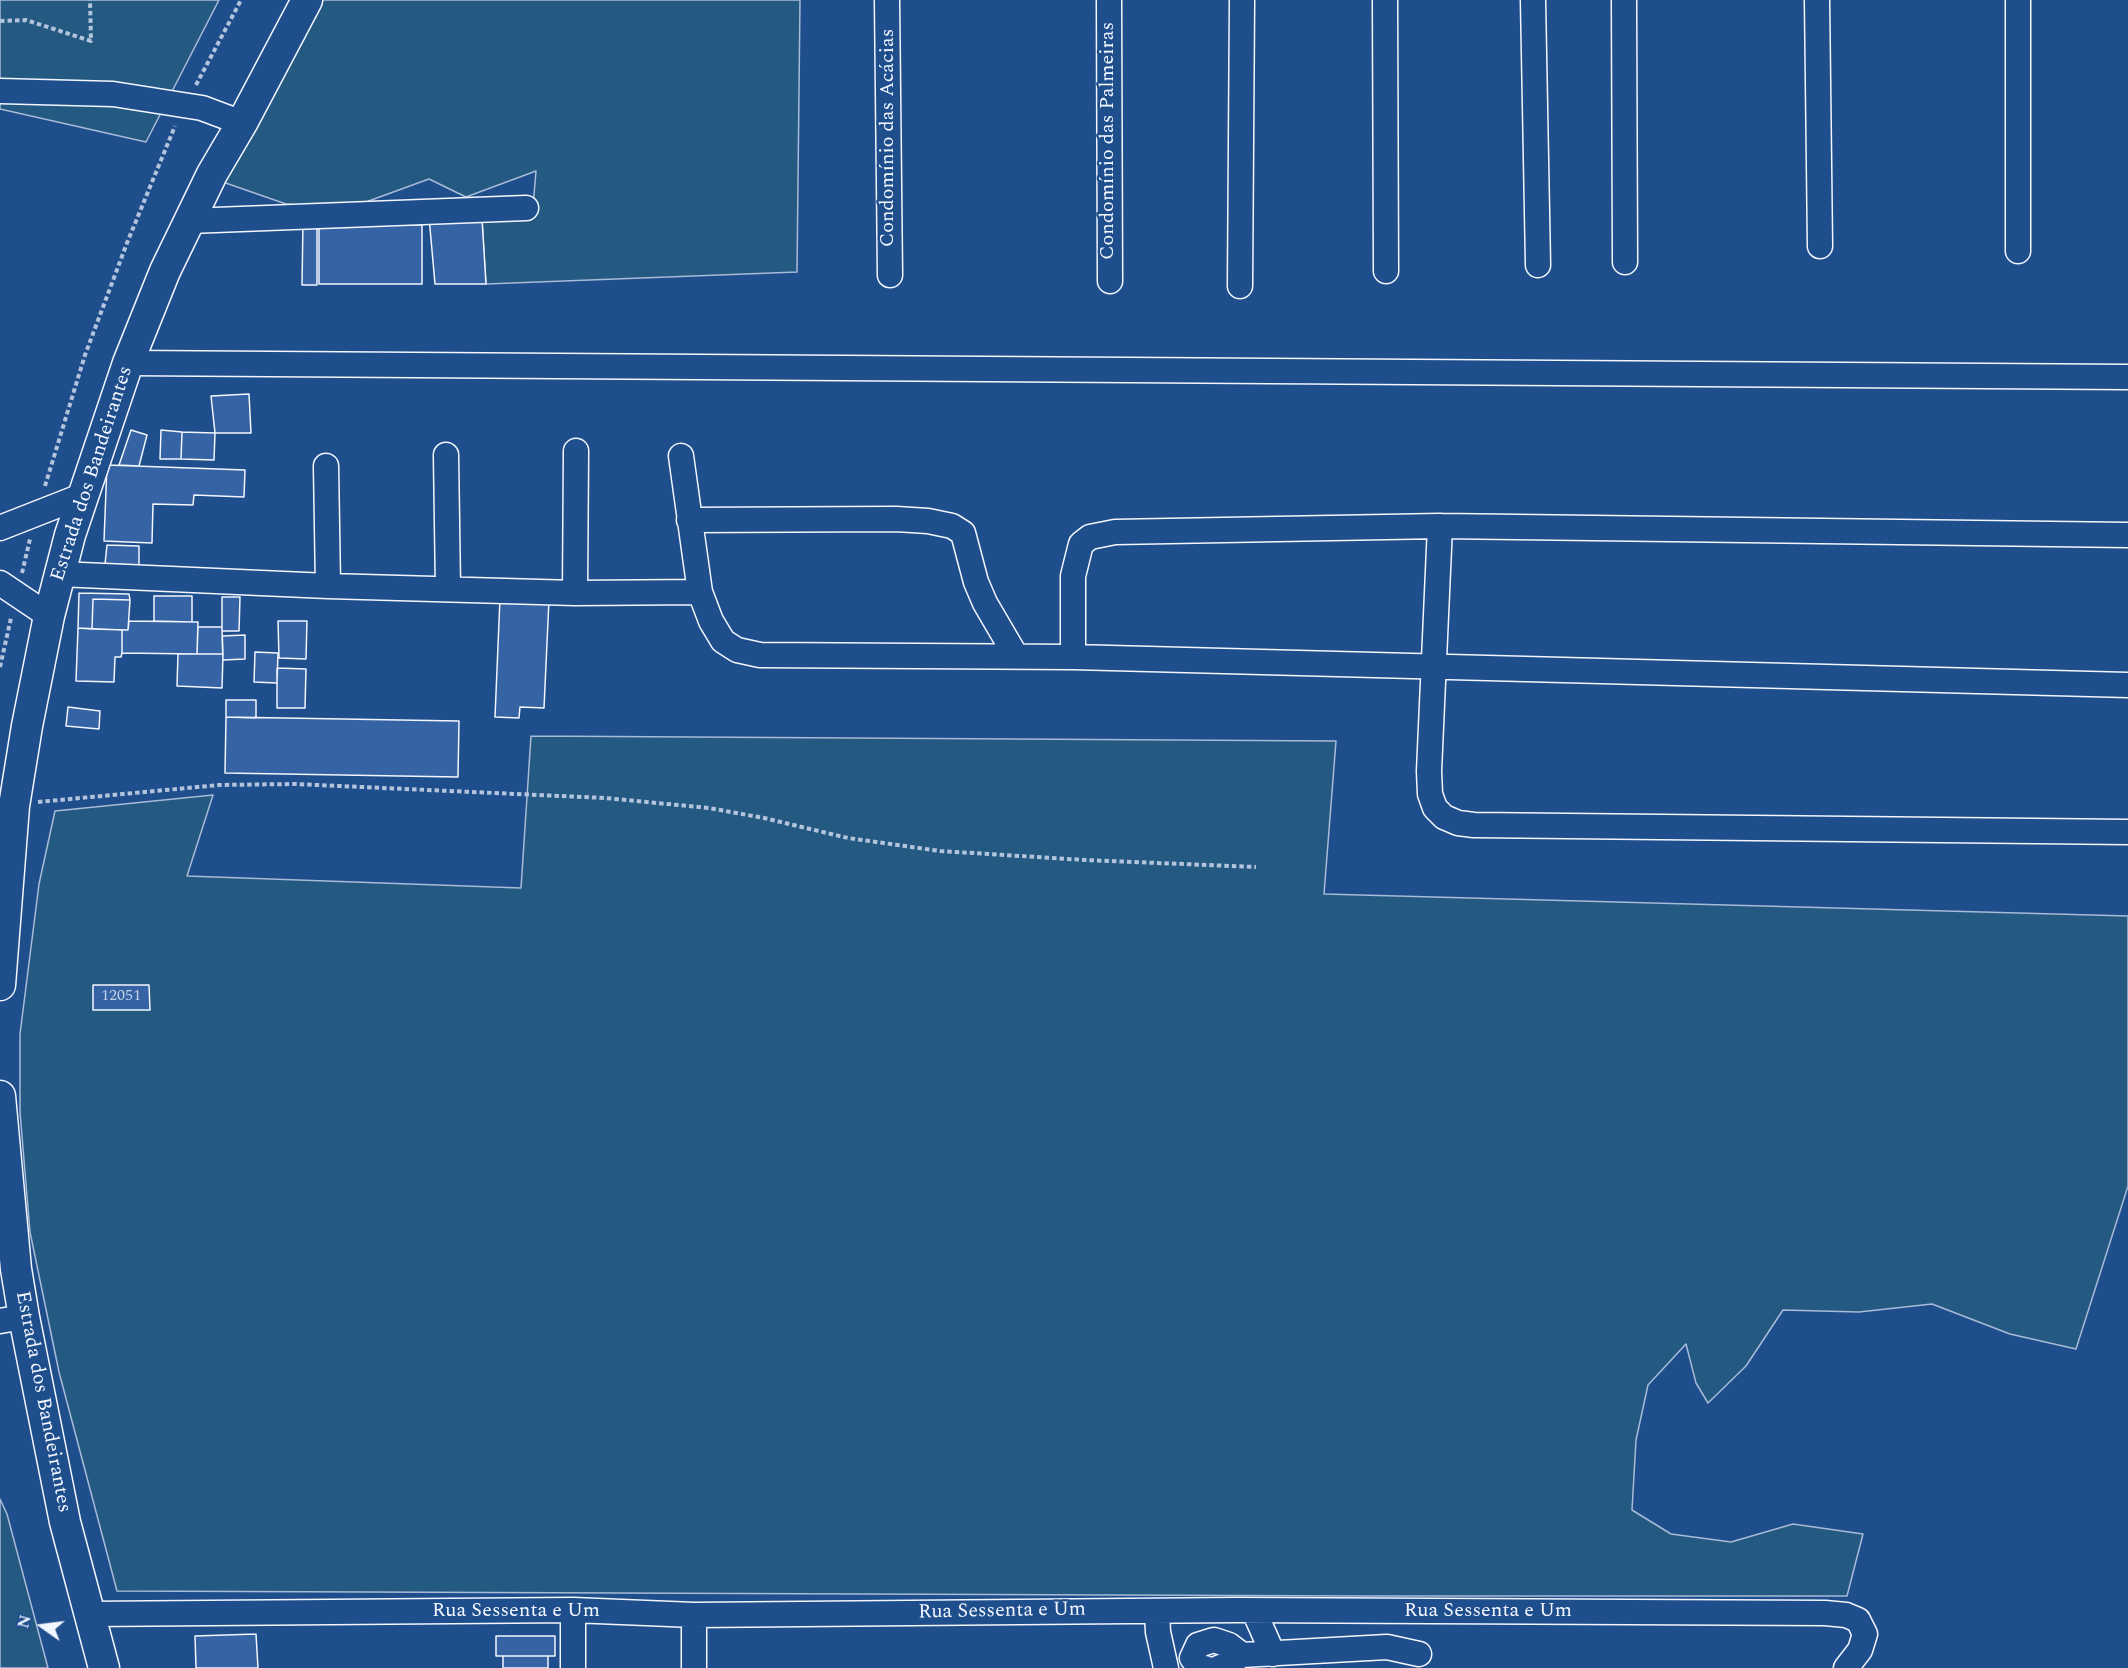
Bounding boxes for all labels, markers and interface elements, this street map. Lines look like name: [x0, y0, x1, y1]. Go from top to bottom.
street label: Condomínio das Palmeiras: [1097, 22, 1121, 260]
street label: Condomínio das Acácias: [877, 29, 901, 247]
street label: Estrada dos Bandeirantes: [47, 363, 139, 585]
house number: 12051: [101, 987, 141, 1007]
street label: Estrada dos Bandeirantes: [9, 1289, 75, 1515]
north arrow: [12, 1596, 72, 1656]
street label: Rua Sessenta e Um: [918, 1599, 1086, 1625]
street label: Rua Sessenta e Um: [432, 1600, 600, 1624]
street label: Rua Sessenta e Um: [1404, 1600, 1572, 1624]
text: N: [11, 1612, 38, 1631]

